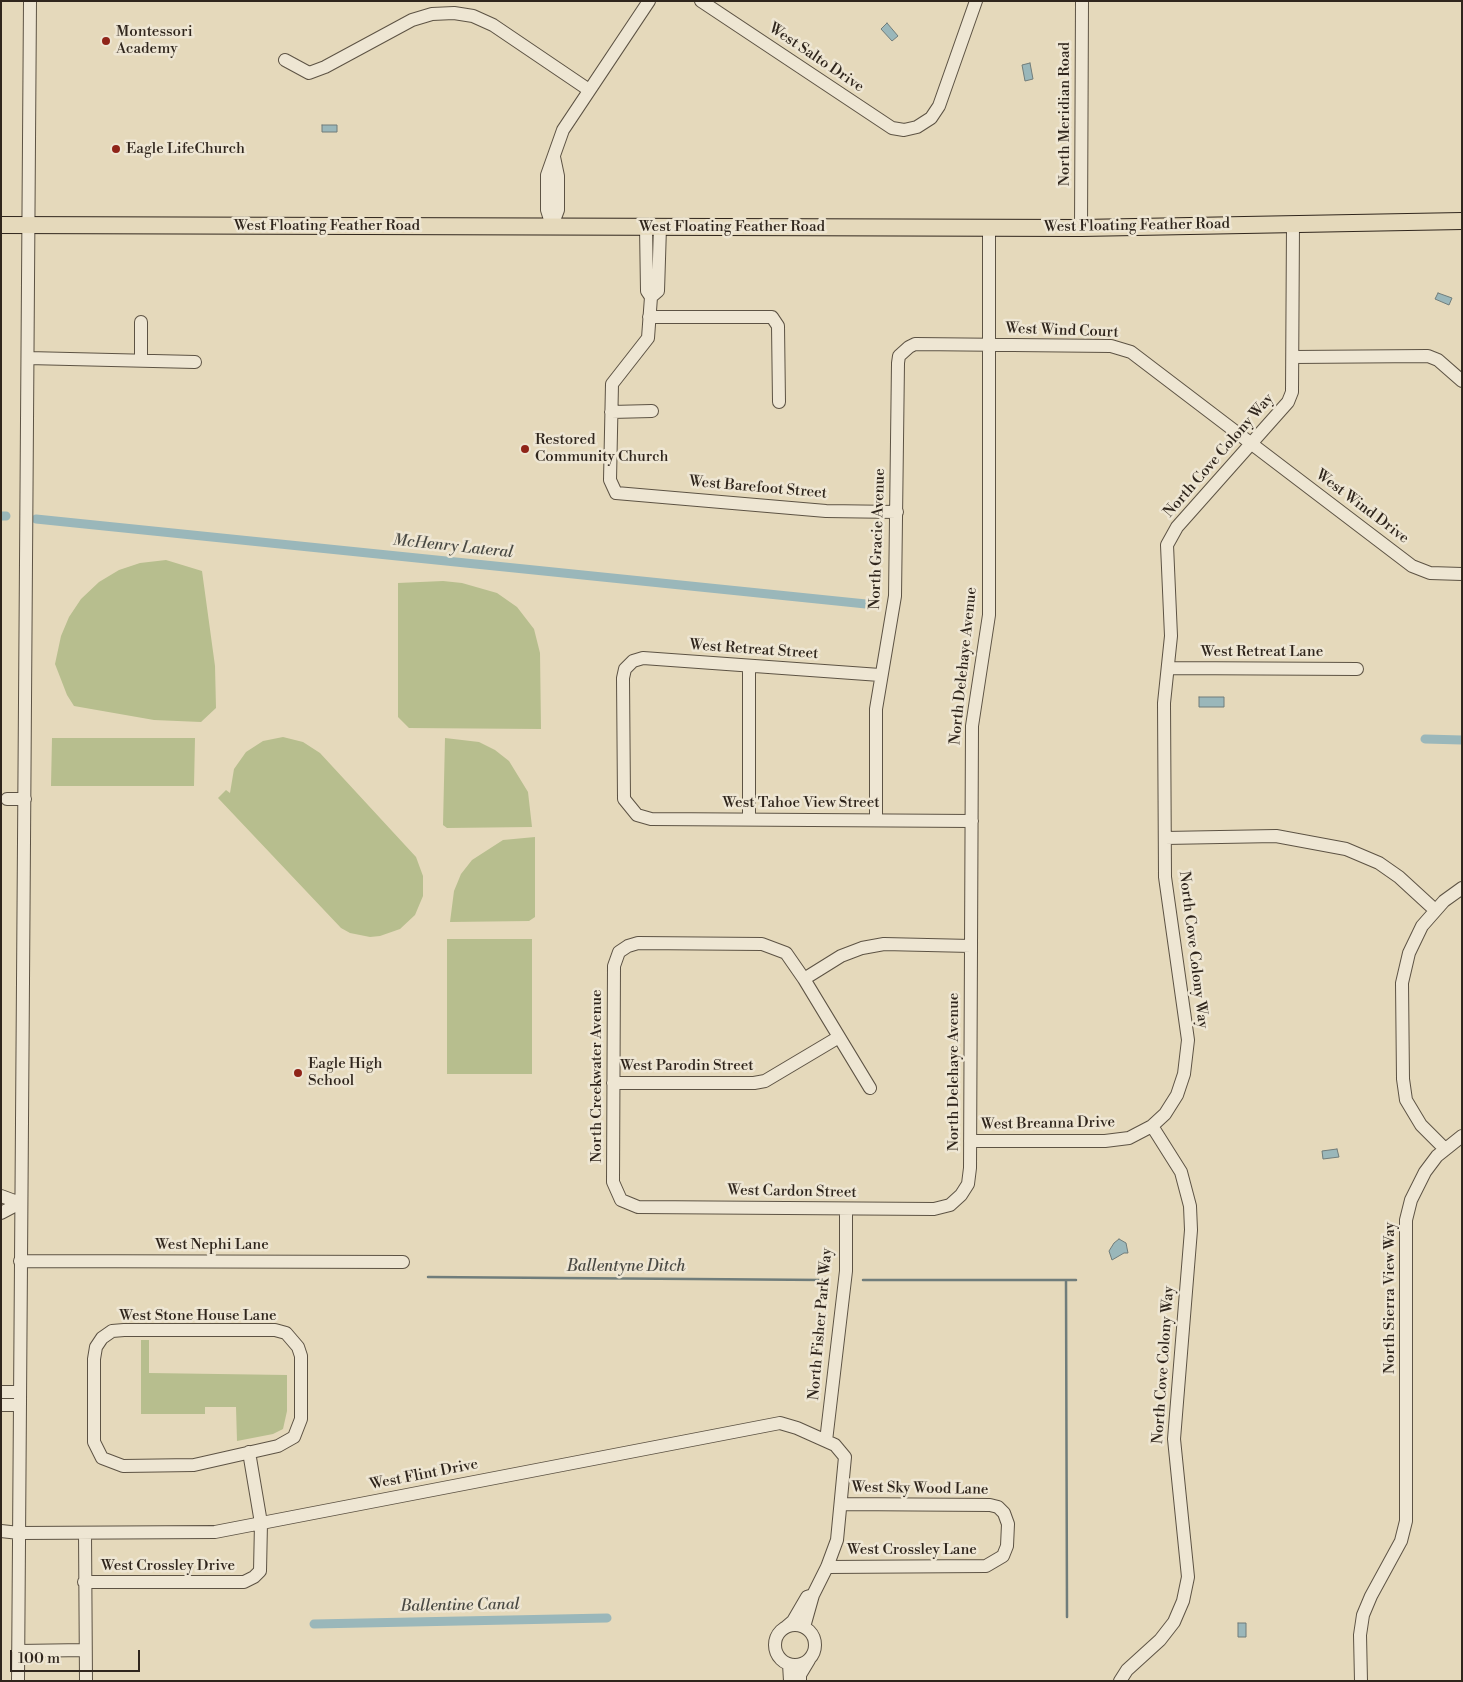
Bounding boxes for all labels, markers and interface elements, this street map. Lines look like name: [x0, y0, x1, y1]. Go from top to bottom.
street label: West Salto Drive: [765, 20, 867, 96]
place label: Montessori Academy: [116, 23, 193, 58]
marker: Montessori Academy: [100, 35, 112, 47]
street label: North Meridian Road: [1056, 42, 1074, 186]
place label: Eagle LifeChurch: [126, 140, 245, 158]
marker: Eagle LifeChurch: [110, 143, 122, 155]
street label: West Floating Feather Road: [1044, 215, 1230, 237]
street label: West Floating Feather Road: [234, 217, 420, 235]
street label: West Floating Feather Road: [639, 218, 825, 236]
street label: West Wind Court: [1005, 320, 1119, 342]
street label: North Cove Colony Way: [1160, 390, 1278, 522]
place label: Restored Community Church: [535, 431, 668, 466]
marker: Restored Community Church: [519, 443, 531, 455]
street label: West Wind Drive: [1312, 466, 1412, 548]
street label: North Gracie Avenue: [867, 468, 889, 610]
street label: West Barefoot Street: [688, 473, 828, 503]
water label: McHenry Lateral: [392, 531, 514, 563]
street label: North Delehaye Avenue: [947, 586, 981, 746]
street label: West Retreat Street: [689, 637, 819, 663]
street label: West Retreat Lane: [1201, 643, 1323, 661]
street label: West Tahoe View Street: [722, 794, 880, 812]
street label: North Cove Colony Way: [1174, 870, 1212, 1030]
street label: North Creekwater Avenue: [588, 989, 606, 1163]
street label: North Delehaye Avenue: [945, 993, 963, 1151]
place label: Eagle High School: [308, 1055, 383, 1090]
street label: West Parodin Street: [620, 1057, 754, 1075]
marker: Eagle High School: [292, 1067, 304, 1079]
street label: West Breanna Drive: [981, 1114, 1115, 1134]
street label: West Cardon Street: [727, 1182, 857, 1202]
street label: North Sierra View Way: [1381, 1222, 1399, 1374]
street label: West Nephi Lane: [155, 1236, 269, 1254]
street label: North Fisher Park Way: [805, 1247, 837, 1401]
water label: Ballentyne Ditch: [567, 1257, 685, 1277]
street label: North Cove Colony Way: [1149, 1285, 1179, 1445]
street label: West Stone House Lane: [119, 1307, 277, 1325]
street label: West Flint Drive: [368, 1456, 480, 1494]
street label: West Sky Wood Lane: [851, 1479, 989, 1499]
street label: West Crossley Lane: [847, 1541, 977, 1559]
street label: West Crossley Drive: [101, 1557, 235, 1575]
water label: Ballentine Canal: [400, 1595, 520, 1617]
scale bar: [12, 1640, 142, 1672]
text: 100 m: [18, 1649, 60, 1668]

